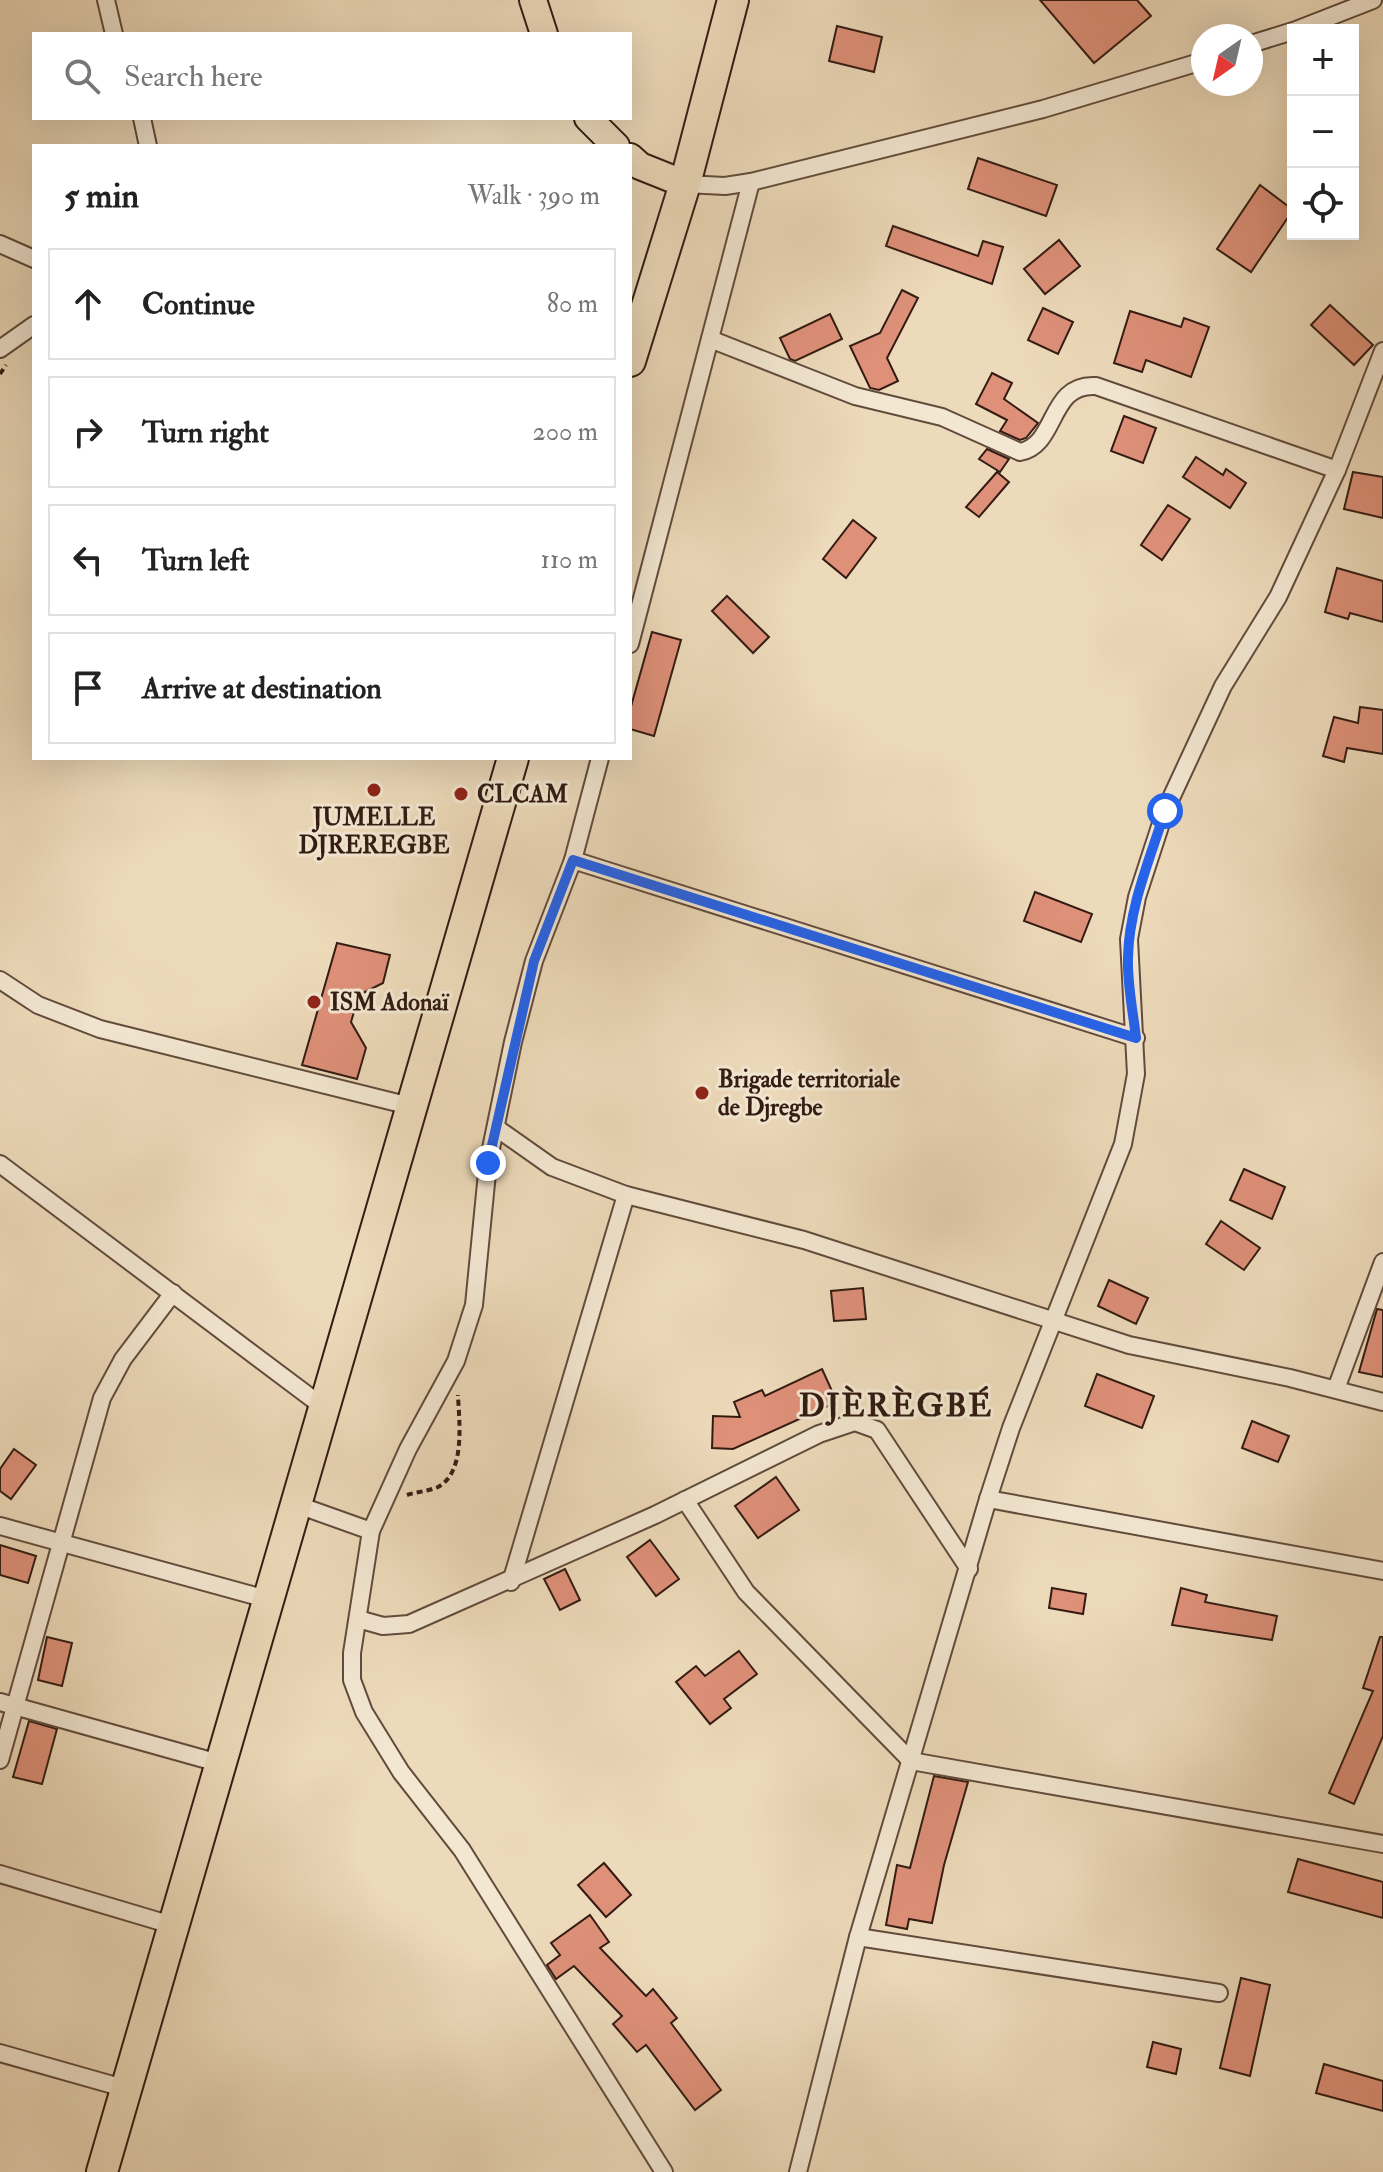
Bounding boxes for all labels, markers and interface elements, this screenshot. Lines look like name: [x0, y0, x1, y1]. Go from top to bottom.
north arrow: [1191, 24, 1263, 96]
map controls: [1287, 24, 1359, 240]
button: +: [1287, 24, 1359, 96]
search box: [32, 32, 632, 120]
icon: search: [60, 54, 104, 98]
text: Search here: [124, 58, 263, 95]
button: −: [1287, 96, 1359, 168]
button: locate: [1287, 168, 1359, 240]
text: 5 min: [64, 175, 139, 218]
text: Walk · 390 m: [468, 180, 600, 212]
icon: ahead: [66, 282, 110, 326]
text: Continue: [142, 286, 255, 323]
text: 80 m: [547, 288, 598, 320]
icon: right: [66, 410, 110, 454]
text: Turn right: [142, 414, 269, 451]
text: 200 m: [533, 416, 598, 448]
icon: left: [66, 538, 110, 582]
text: Turn left: [142, 542, 249, 579]
text: 110 m: [541, 544, 598, 576]
icon: arrive: [66, 666, 110, 710]
text: Arrive at destination: [142, 670, 382, 707]
place label: CLCAM: [477, 779, 568, 810]
marker: JUMELLE DJREREGBE: [365, 781, 383, 799]
marker: CLCAM: [452, 785, 470, 803]
route start: [1147, 793, 1183, 829]
place label: JUMELLE DJREREGBE: [298, 802, 450, 861]
place label: ISM Adonaï: [330, 987, 450, 1018]
marker: ISM Adonaï: [305, 993, 323, 1011]
place label: Brigade territoriale de Djregbe: [718, 1064, 900, 1123]
marker: Brigade territoriale de Djregbe: [693, 1084, 711, 1102]
route end: [470, 1145, 506, 1181]
district label: DJÈRÈGBÉ: [799, 1385, 993, 1426]

